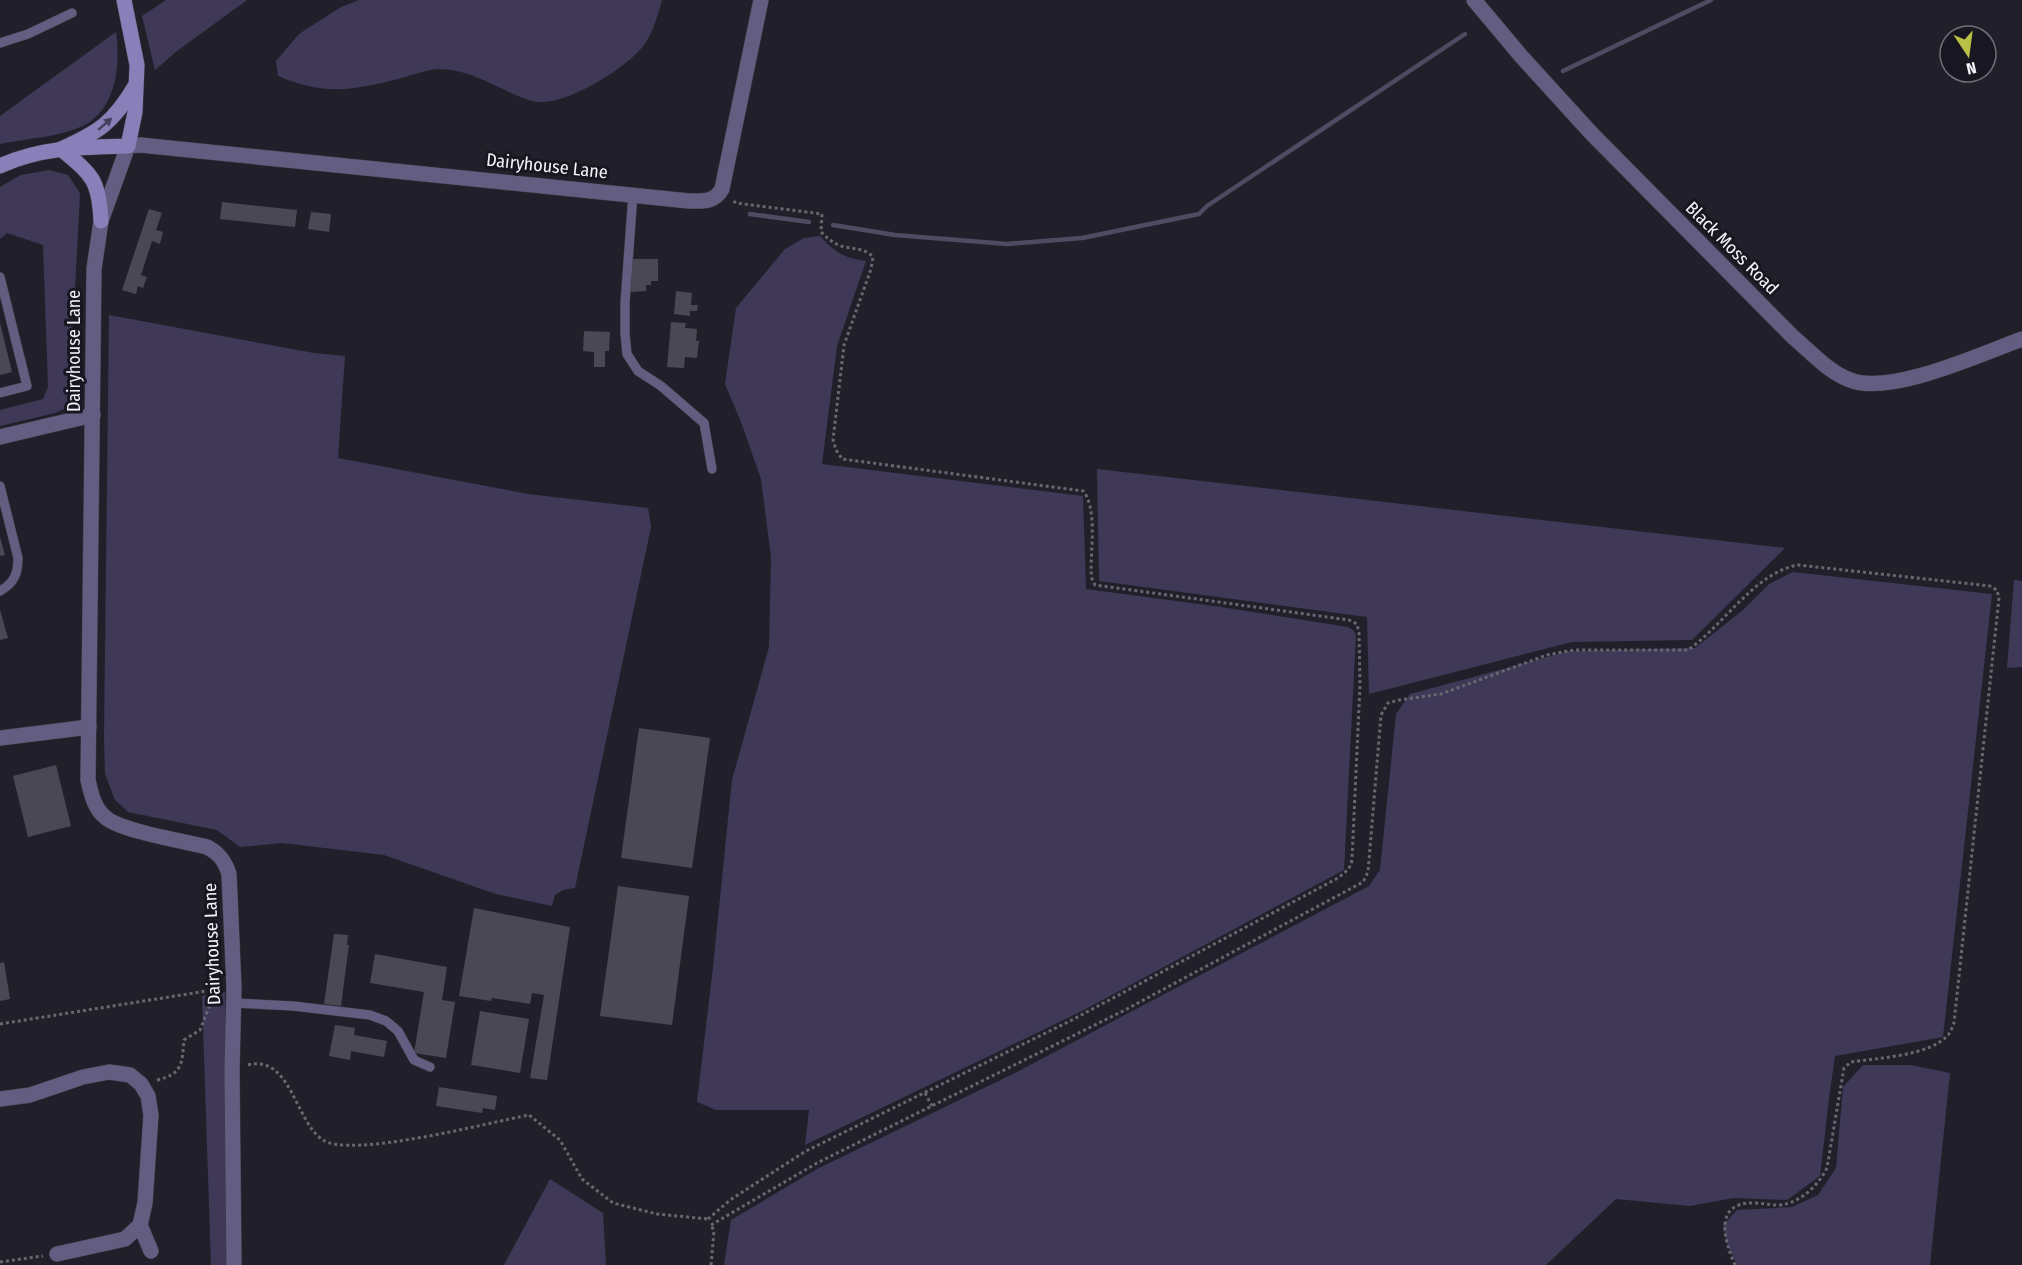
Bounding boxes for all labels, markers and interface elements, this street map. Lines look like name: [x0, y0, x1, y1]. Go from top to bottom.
north arrow: [1938, 24, 1998, 84]
text: N: [1964, 58, 1978, 78]
one-way arrow: [97, 117, 113, 130]
street label: Dairyhouse Lane: [485, 149, 609, 183]
street label: Black Moss Road: [1681, 197, 1783, 299]
street label: Dairyhouse Lane: [63, 290, 85, 412]
street label: Dairyhouse Lane: [199, 882, 225, 1005]

